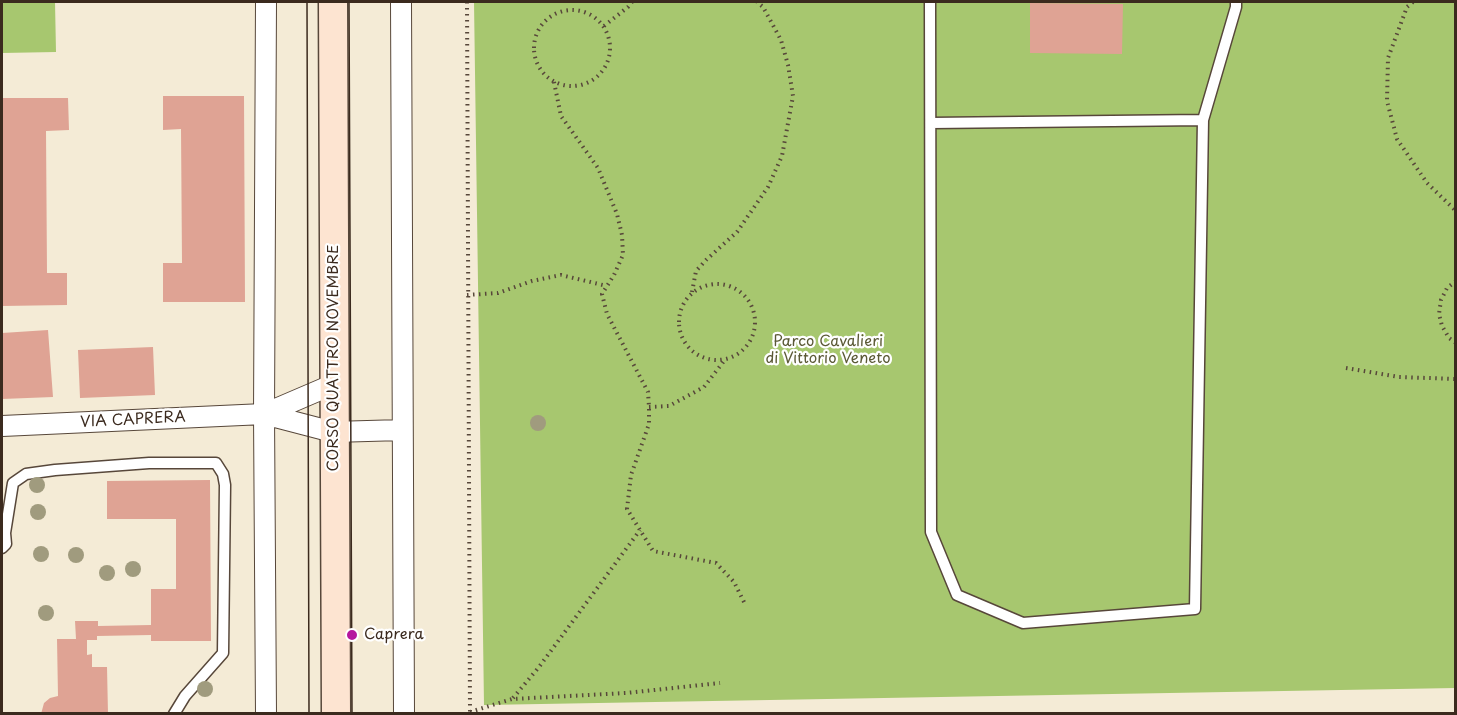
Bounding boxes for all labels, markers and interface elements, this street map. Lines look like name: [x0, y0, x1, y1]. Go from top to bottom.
street label: CORSO QUATTRO NOVEMBRE: [325, 244, 343, 472]
park label: Parco Cavalieri di Vittorio Veneto: [765, 333, 891, 368]
street label: VIA CAPRERA: [80, 408, 186, 432]
place label: Caprera: [364, 626, 424, 644]
marker: Caprera: [345, 628, 359, 642]

